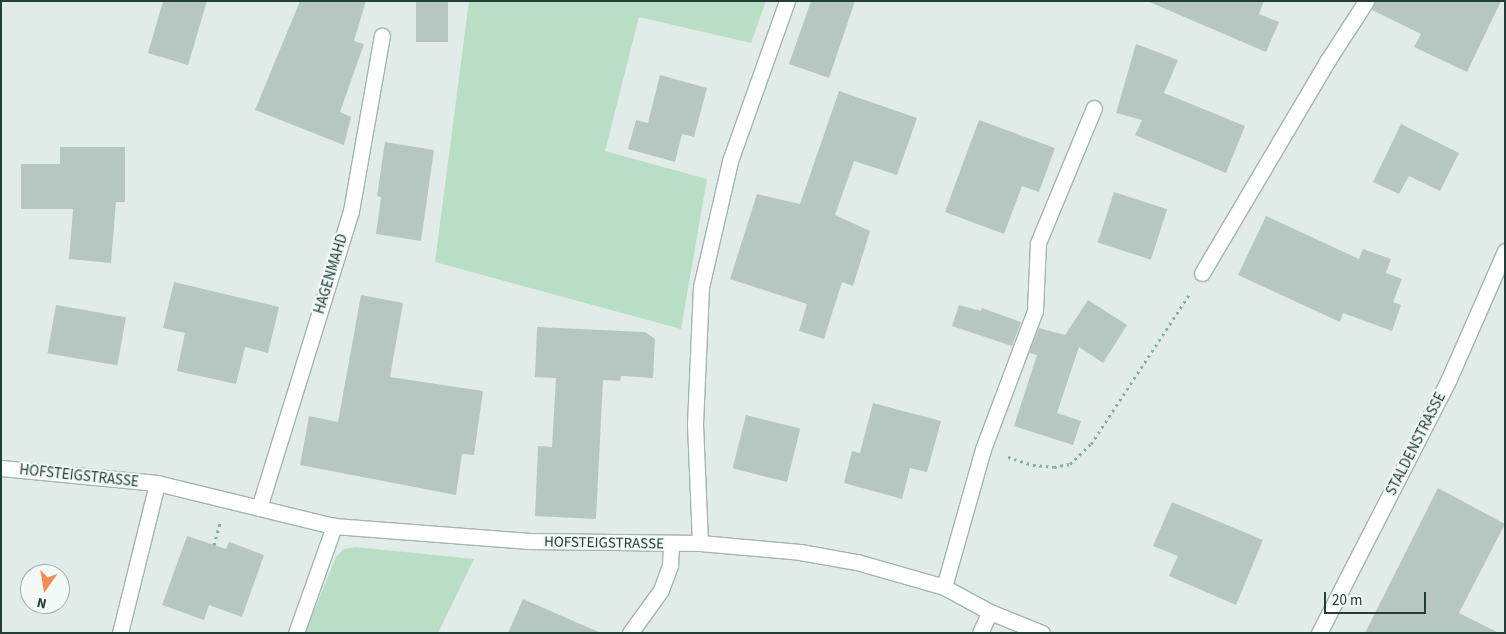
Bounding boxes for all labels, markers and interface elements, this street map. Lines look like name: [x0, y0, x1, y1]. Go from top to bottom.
street label: HAGENMAHD: [310, 232, 352, 316]
street label: STALDENSTRASSE: [1382, 389, 1450, 499]
street label: HOFSTEIGSTRASSE: [18, 461, 140, 491]
street label: HOFSTEIGSTRASSE: [544, 533, 664, 553]
north arrow: [20, 564, 70, 614]
scale bar: [1326, 582, 1428, 614]
text: 20 m: [1332, 590, 1362, 611]
text: N: [35, 592, 49, 613]

